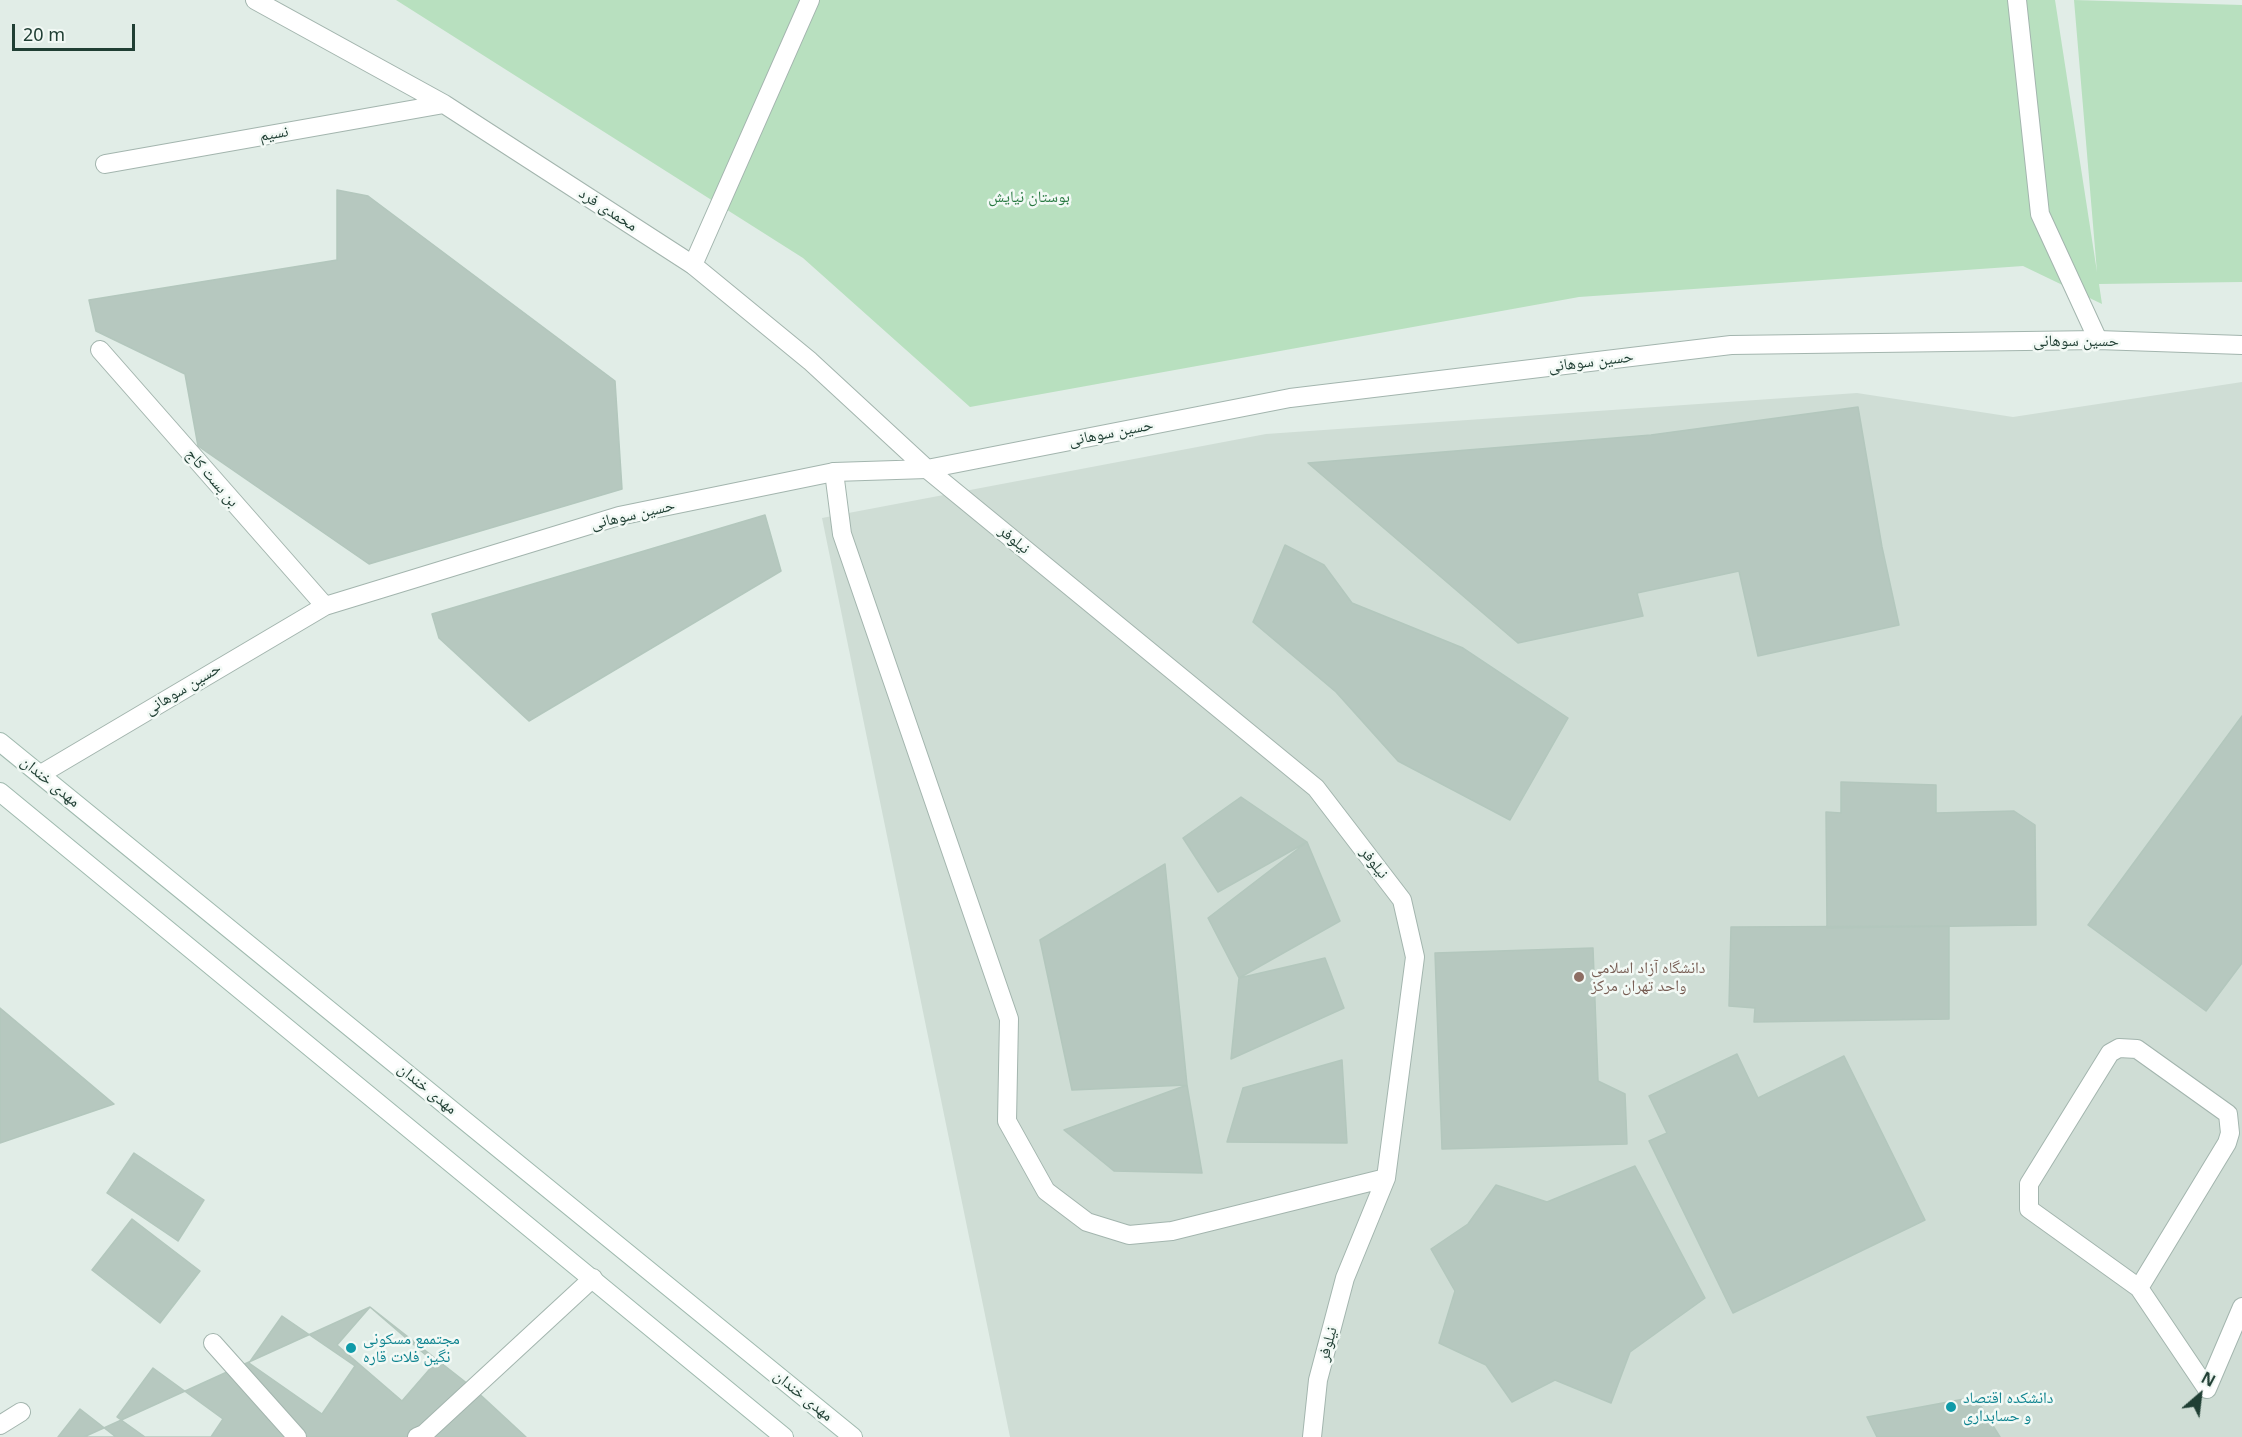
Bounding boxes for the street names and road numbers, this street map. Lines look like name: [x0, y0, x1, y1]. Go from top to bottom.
street label: نسیم: [258, 122, 290, 146]
street label: محمدی فرد: [575, 184, 641, 236]
street label: حسین سوهانی: [2033, 331, 2119, 351]
street label: حسین سوهانی: [1547, 347, 1635, 377]
street label: حسین سوهانی: [1067, 415, 1155, 451]
street label: بن بست کاج: [181, 445, 243, 511]
street label: حسین سوهانی: [589, 496, 677, 534]
street label: نیلوفر: [994, 522, 1034, 558]
street label: حسین سوهانی: [141, 659, 225, 719]
street label: مهدی خندان: [17, 752, 83, 812]
street label: نیلوفر: [1356, 843, 1392, 883]
street label: مهدی خندان: [394, 1059, 460, 1119]
street label: نیلوفر: [1314, 1325, 1342, 1363]
street label: مهدی خندان: [770, 1366, 836, 1426]

